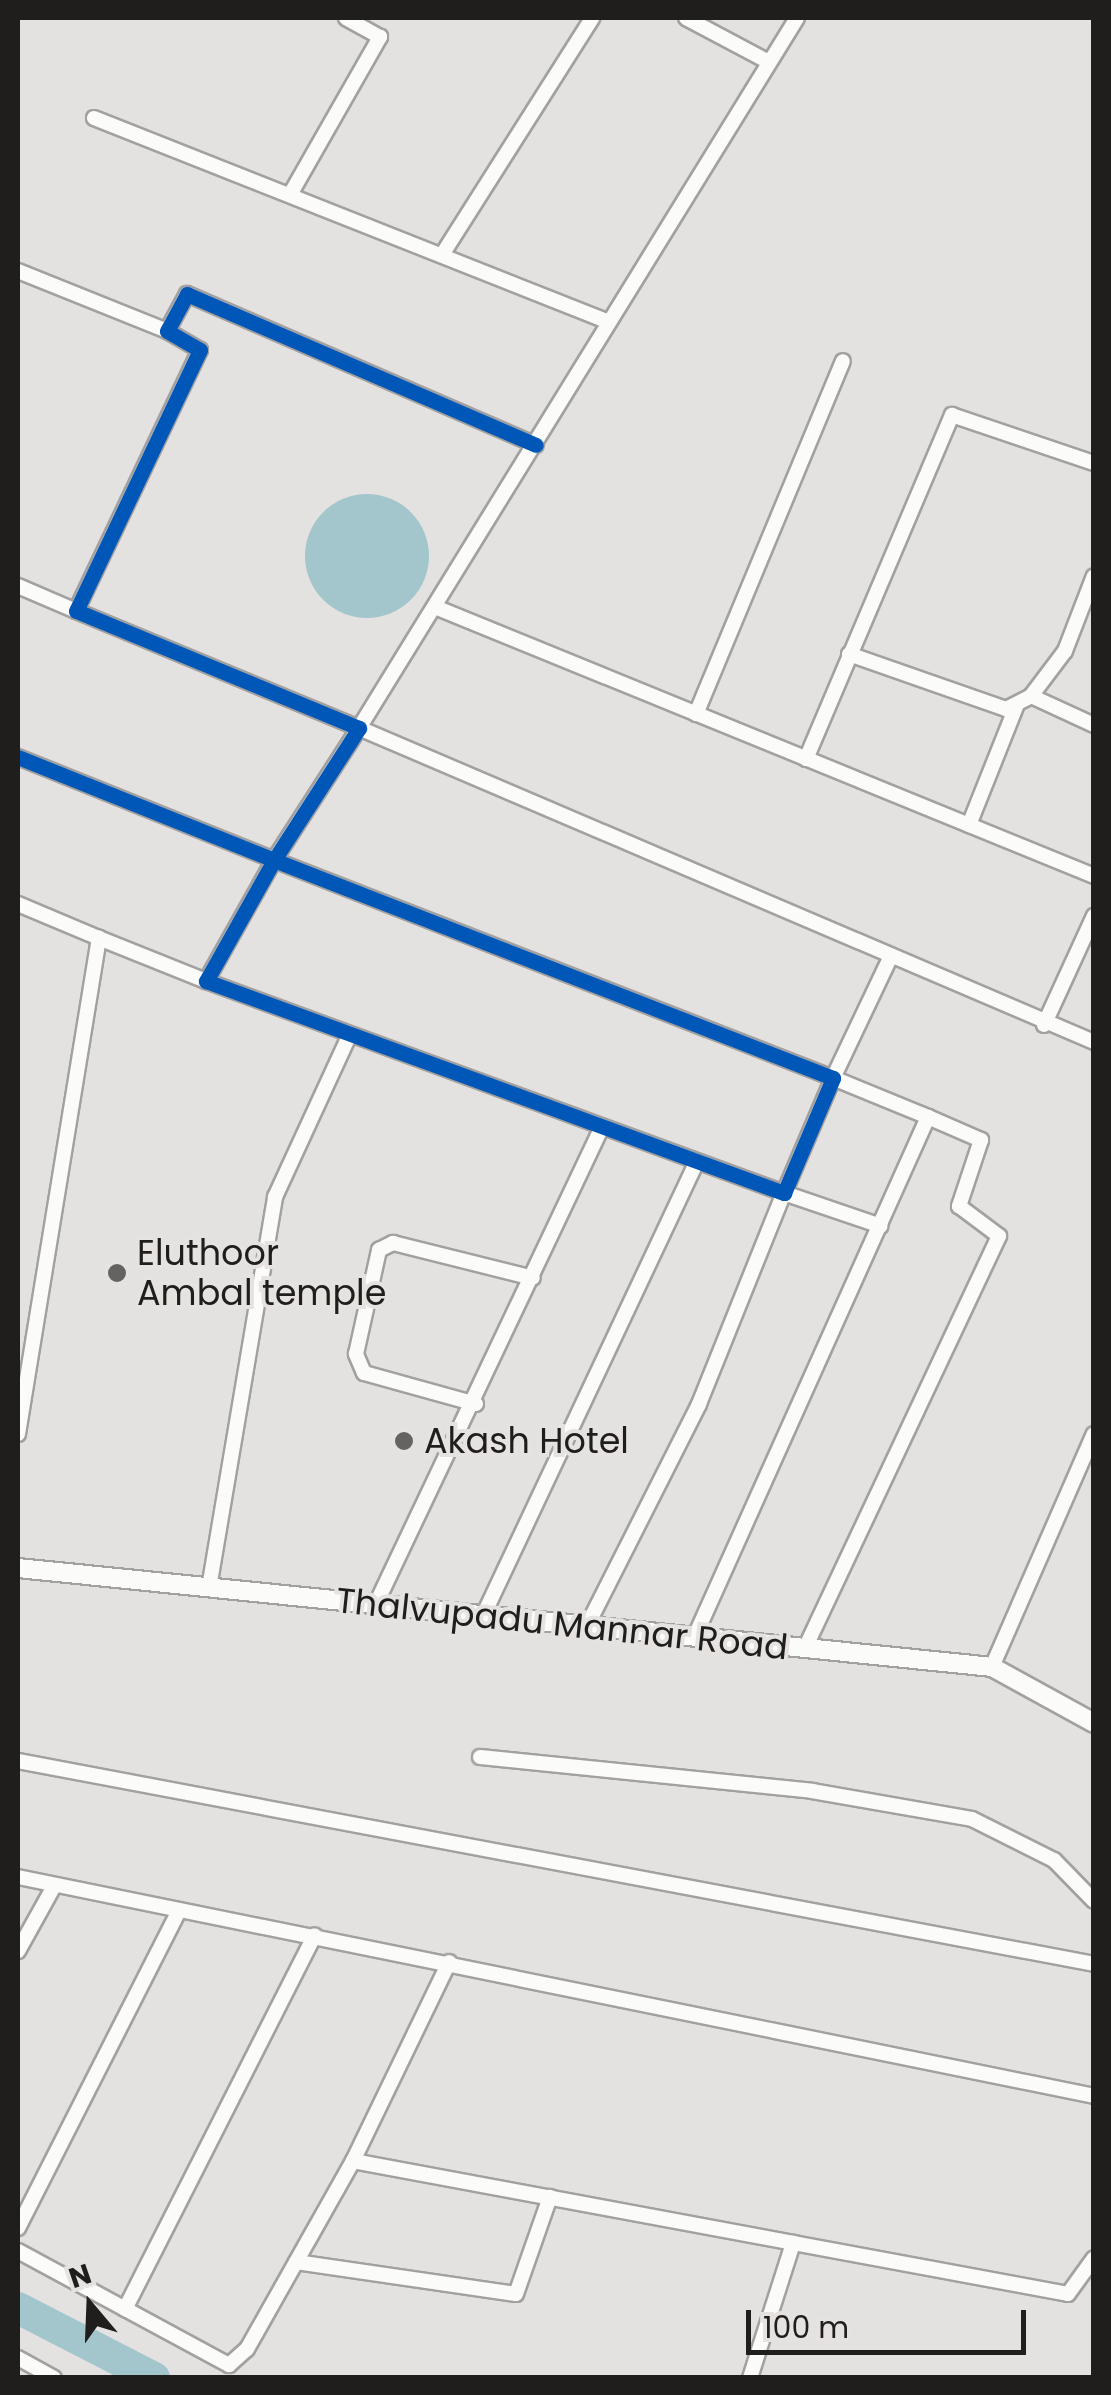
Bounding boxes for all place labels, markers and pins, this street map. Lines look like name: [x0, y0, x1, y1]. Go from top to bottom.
place label: Eluthoor Ambal temple: [137, 1232, 386, 1314]
marker: Eluthoor Ambal temple: [106, 1262, 128, 1284]
place label: Akash Hotel: [424, 1420, 629, 1462]
marker: Akash Hotel: [393, 1430, 415, 1452]

